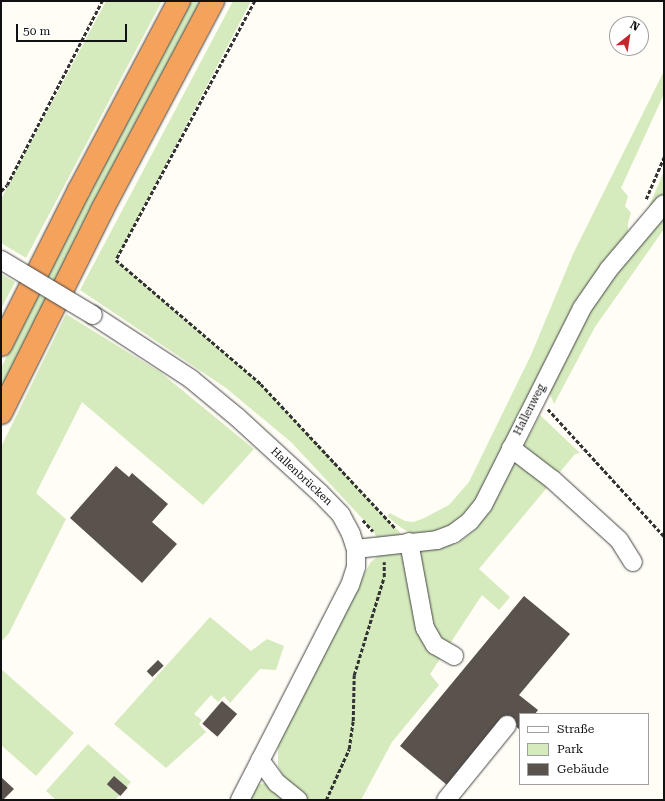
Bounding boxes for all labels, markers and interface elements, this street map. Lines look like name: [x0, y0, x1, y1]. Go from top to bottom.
scale bar: [18, 16, 129, 42]
north arrow: [609, 16, 649, 56]
text: N: [628, 18, 642, 34]
text: 50 m: [23, 24, 50, 38]
street label: Hallenweg: [511, 382, 549, 438]
street label: Hallenbrücken: [268, 445, 334, 509]
legend: [519, 713, 649, 785]
text: Straße: [557, 722, 594, 736]
text: Park: [557, 742, 583, 756]
text: Gebäude: [557, 762, 609, 776]

